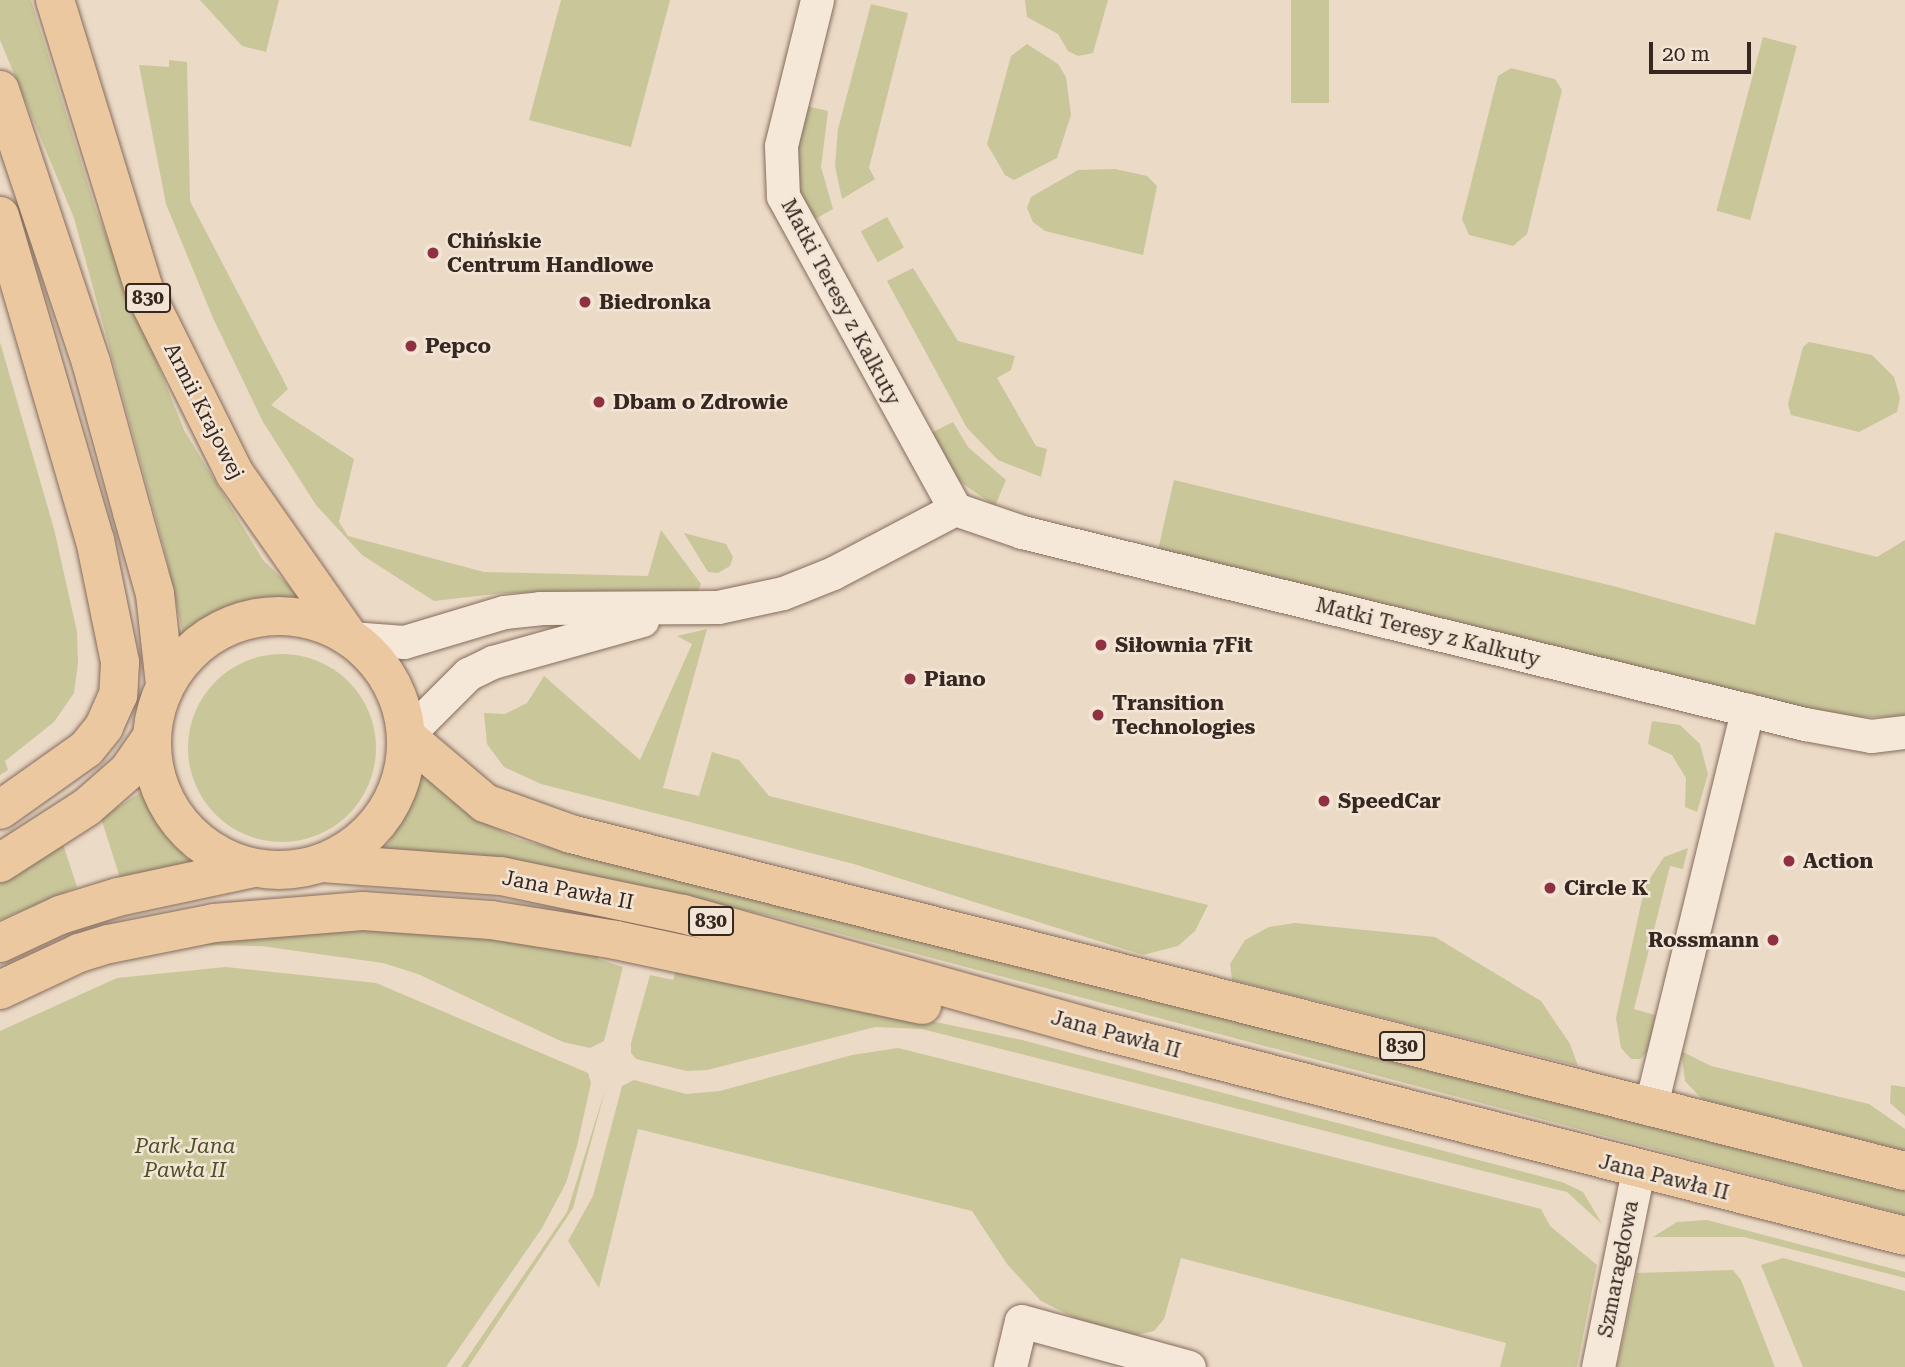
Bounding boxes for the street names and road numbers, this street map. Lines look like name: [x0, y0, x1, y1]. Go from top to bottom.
street label: Matki Teresy z Kalkuty: [776, 194, 906, 410]
road number: 830: [124, 282, 172, 314]
street label: Armii Krajowej: [159, 339, 249, 483]
street label: Matki Teresy z Kalkuty: [1313, 592, 1543, 672]
street label: Jana Pawła II: [500, 865, 636, 915]
road number: 830: [686, 906, 736, 937]
street label: Jana Pawła II: [1048, 1005, 1184, 1063]
road number: 830: [1378, 1030, 1426, 1062]
street label: Jana Pawła II: [1596, 1149, 1732, 1205]
street label: Szmaragdowa: [1592, 1198, 1644, 1340]

